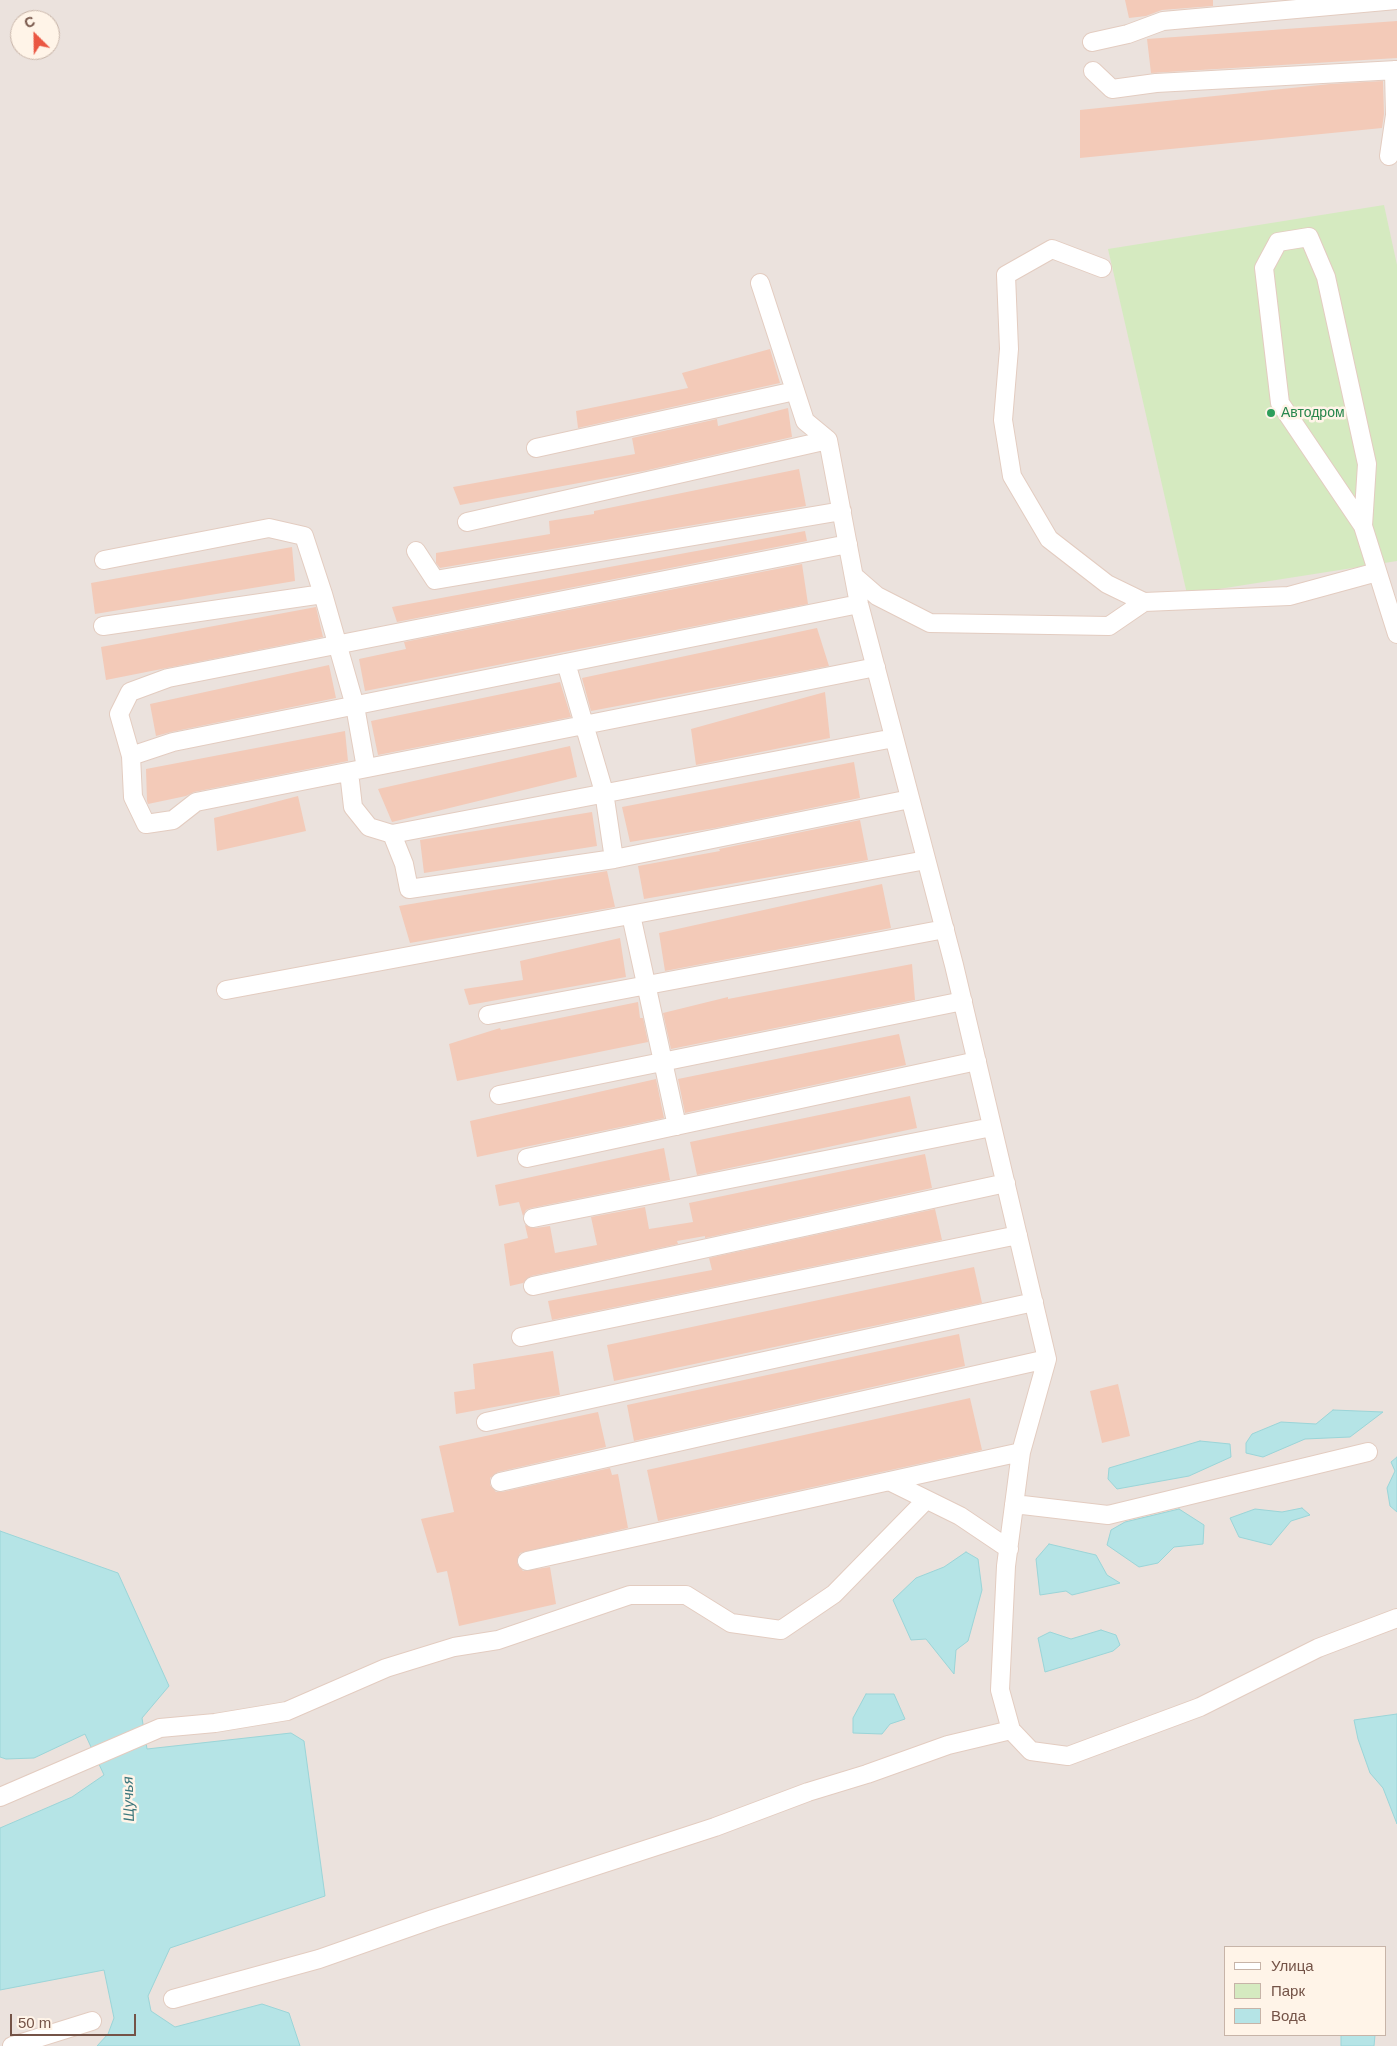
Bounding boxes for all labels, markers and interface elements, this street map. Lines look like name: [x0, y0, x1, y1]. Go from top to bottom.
north arrow: [10, 10, 60, 60]
text: С: [22, 13, 37, 31]
place label: Автодром: [1281, 405, 1345, 421]
marker: Автодром: [1265, 407, 1277, 419]
water label: Щучья: [119, 1776, 139, 1822]
legend: [1224, 1946, 1387, 2036]
text: Улица: [1271, 1957, 1314, 1974]
text: Парк: [1271, 1982, 1305, 1999]
scale bar: [12, 2004, 139, 2036]
text: Вода: [1271, 2007, 1306, 2024]
text: 50 m: [18, 2014, 51, 2031]

